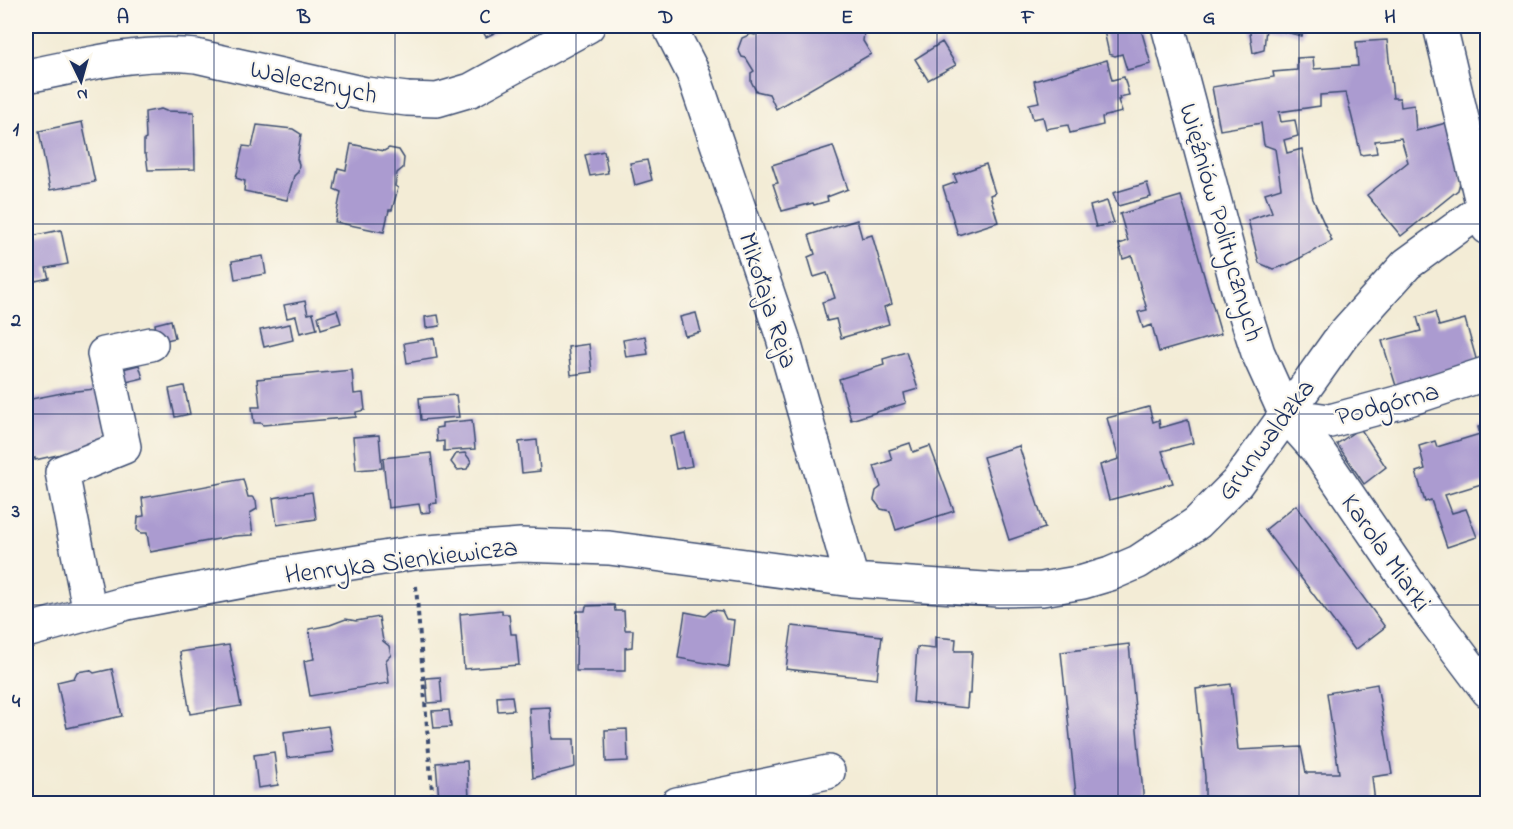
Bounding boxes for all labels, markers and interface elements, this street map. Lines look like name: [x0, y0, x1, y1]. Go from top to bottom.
text: A: [117, 4, 129, 33]
text: B: [296, 4, 311, 33]
text: C: [480, 4, 491, 33]
text: D: [658, 4, 673, 33]
text: E: [841, 4, 853, 33]
text: F: [1021, 4, 1035, 33]
text: G: [1203, 4, 1216, 33]
text: H: [1384, 4, 1396, 33]
north arrow: [51, 51, 111, 111]
street label: Walecznych: [246, 51, 381, 116]
text: N: [76, 82, 89, 106]
street label: Więźniów Politycznych: [1167, 99, 1272, 346]
text: 1: [13, 116, 20, 145]
street label: Mikołaja Reja: [726, 228, 807, 374]
text: 2: [10, 307, 21, 336]
street label: Grunwaldzka: [1208, 371, 1326, 510]
street label: Podgórna: [1332, 373, 1444, 438]
street label: Karola Miarki: [1330, 487, 1440, 620]
text: 3: [11, 498, 20, 527]
street label: Henryka Sienkiewicza: [283, 529, 520, 596]
text: 4: [12, 688, 21, 717]

